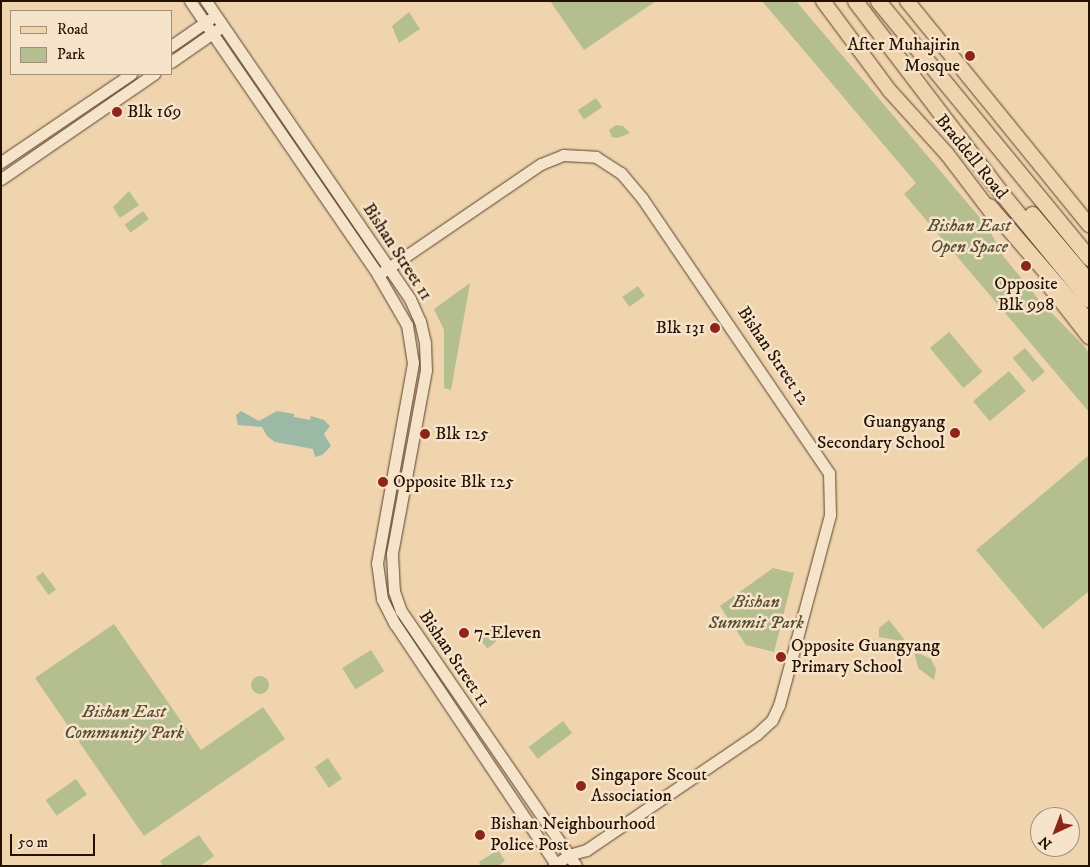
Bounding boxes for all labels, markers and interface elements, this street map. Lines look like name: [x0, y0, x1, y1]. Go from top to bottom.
legend: [10, 10, 172, 75]
text: Road: [57, 20, 88, 39]
place label: After Muhajirin Mosque: [847, 35, 960, 78]
text: Park: [57, 45, 85, 64]
marker: After Muhajirin Mosque: [964, 50, 976, 62]
place label: Blk 169: [127, 101, 181, 123]
marker: Blk 169: [111, 106, 123, 118]
street label: Braddell Road: [930, 110, 1012, 204]
street label: Bishan Street 11: [357, 199, 437, 305]
park label: Bishan East Open Space: [927, 216, 1011, 258]
marker: Opposite Blk 998: [1020, 260, 1032, 272]
place label: Opposite Blk 998: [994, 274, 1058, 316]
street label: Bishan Street 12: [732, 303, 814, 409]
place label: Blk 131: [656, 317, 705, 339]
marker: Blk 131: [709, 322, 721, 334]
place label: Guangyang Secondary School: [817, 412, 945, 454]
place label: Blk 125: [435, 423, 489, 445]
marker: Guangyang Secondary School: [949, 427, 961, 439]
marker: Blk 125: [419, 428, 431, 440]
place label: Opposite Blk 125: [393, 471, 514, 493]
marker: Opposite Blk 125: [377, 476, 389, 488]
park label: Bishan Summit Park: [708, 592, 804, 634]
street label: Bishan Street 11: [414, 607, 494, 711]
place label: 7-Eleven: [474, 622, 541, 644]
marker: 7-Eleven: [458, 627, 470, 639]
place label: Opposite Guangyang Primary School: [791, 636, 940, 679]
marker: Opposite Guangyang Primary School: [775, 651, 787, 663]
park label: Bishan East Community Park: [64, 702, 184, 744]
place label: Singapore Scout Association: [591, 765, 707, 808]
marker: Singapore Scout Association: [575, 780, 587, 792]
north arrow: [1030, 807, 1080, 857]
place label: Bishan Neighbourhood Police Post: [490, 814, 655, 856]
scale bar: [12, 824, 98, 856]
marker: Bishan Neighbourhood Police Post: [474, 829, 486, 841]
text: N: [1035, 832, 1056, 853]
text: 50 m: [18, 833, 48, 852]

